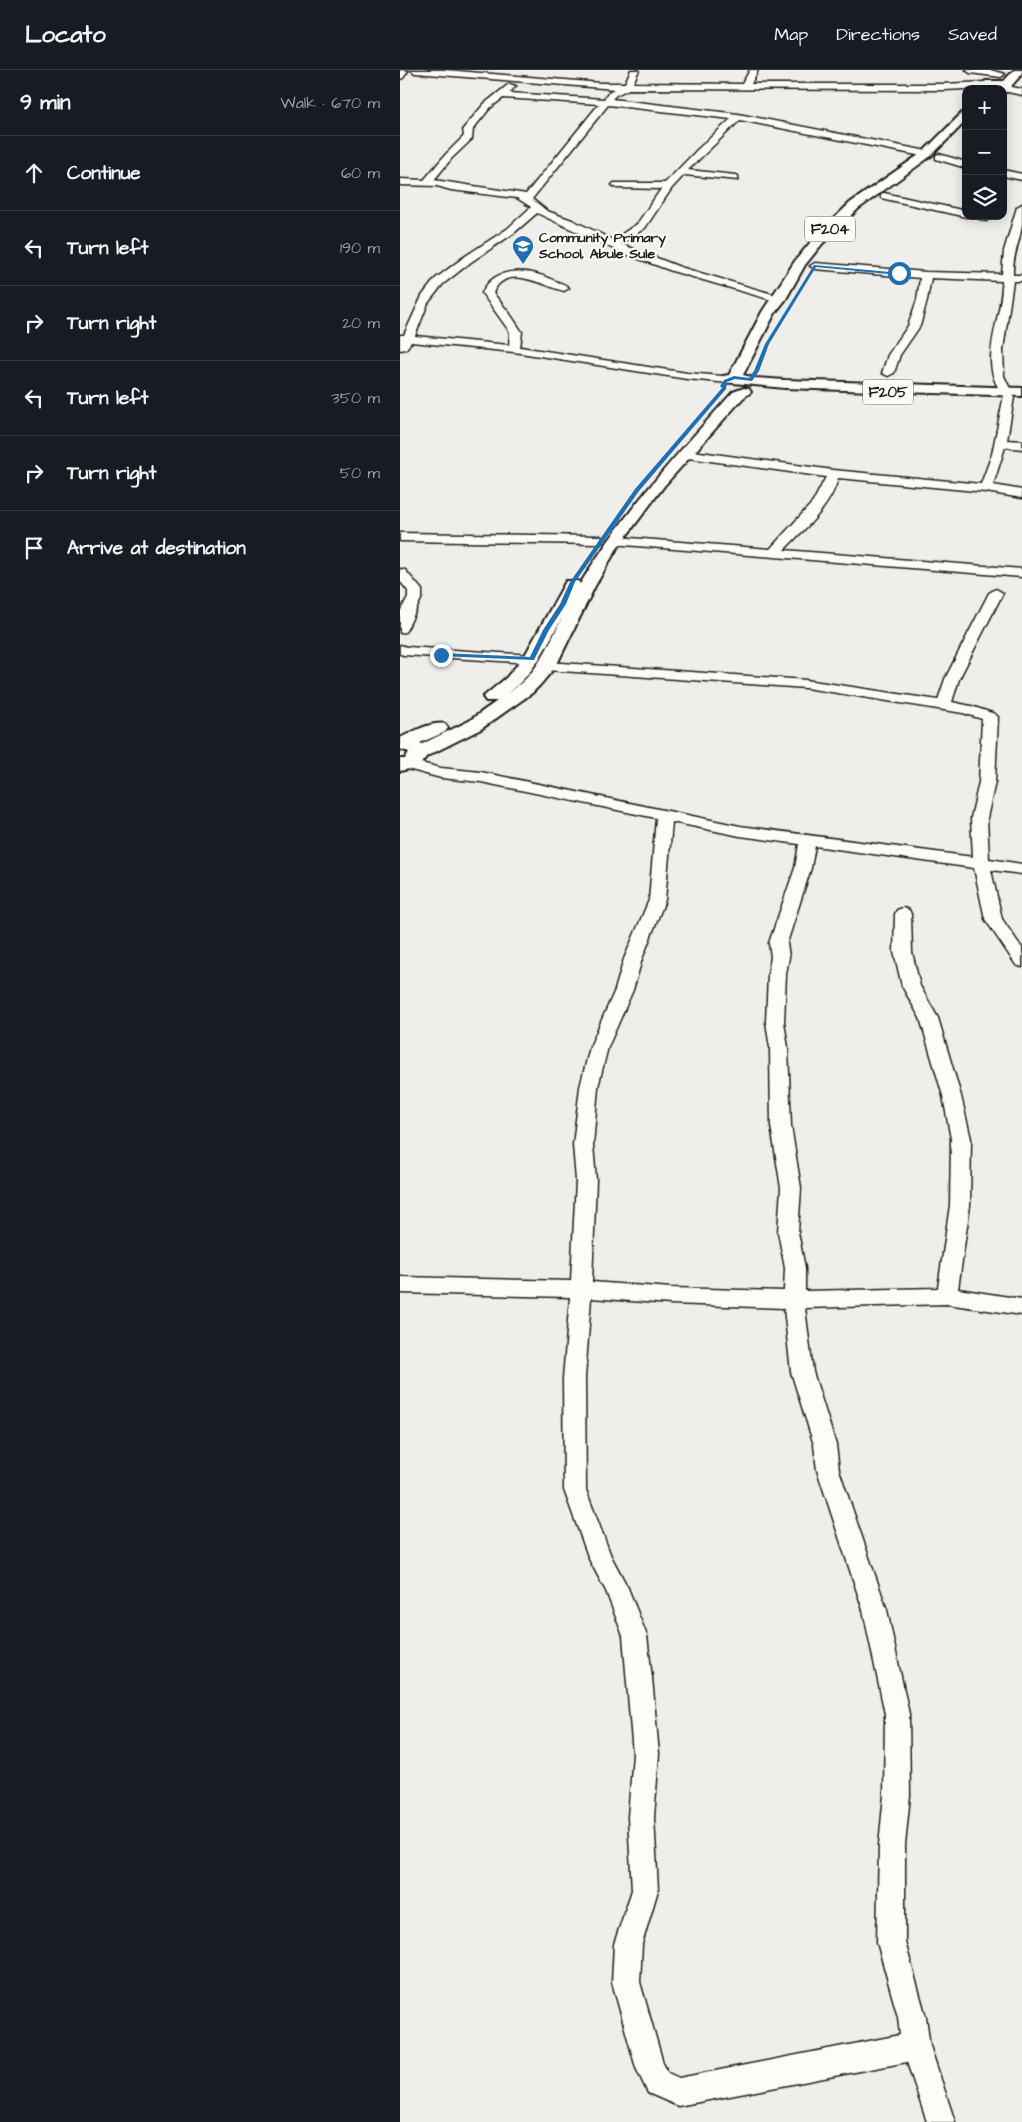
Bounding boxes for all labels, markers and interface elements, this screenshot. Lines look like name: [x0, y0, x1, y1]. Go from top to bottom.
text: Locato: [25, 18, 106, 52]
text: Map: [774, 22, 808, 47]
text: Directions: [836, 22, 920, 47]
text: Saved: [948, 22, 997, 47]
map controls: [962, 85, 1007, 220]
button: +: [962, 85, 1007, 130]
text: 9 min: [20, 88, 70, 117]
text: Walk · 670 m: [281, 92, 380, 114]
button: −: [962, 130, 1007, 175]
icon: ahead: [20, 159, 48, 187]
text: Continue: [67, 160, 141, 187]
text: 60 m: [341, 162, 380, 184]
button: layers: [962, 175, 1007, 220]
road number: F204: [805, 216, 855, 242]
place label: Community Primary School, Abule Sule: [538, 228, 666, 264]
icon: left: [20, 234, 48, 262]
school or university icon: Community Primary School, Abule Sule: [511, 234, 535, 265]
text: Turn left: [67, 235, 148, 262]
text: 190 m: [340, 237, 380, 259]
route start: [888, 262, 911, 285]
icon: right: [20, 309, 48, 337]
text: Turn right: [67, 310, 156, 337]
text: 20 m: [342, 312, 380, 334]
road number: F205: [863, 380, 913, 404]
icon: left: [20, 384, 48, 412]
text: Turn left: [67, 385, 148, 412]
text: 350 m: [332, 387, 380, 409]
icon: right: [20, 459, 48, 487]
text: Turn right: [67, 460, 156, 487]
text: 50 m: [340, 462, 380, 484]
icon: arrive: [20, 534, 48, 562]
text: Arrive at destination: [67, 535, 246, 562]
route end: [430, 644, 453, 667]

